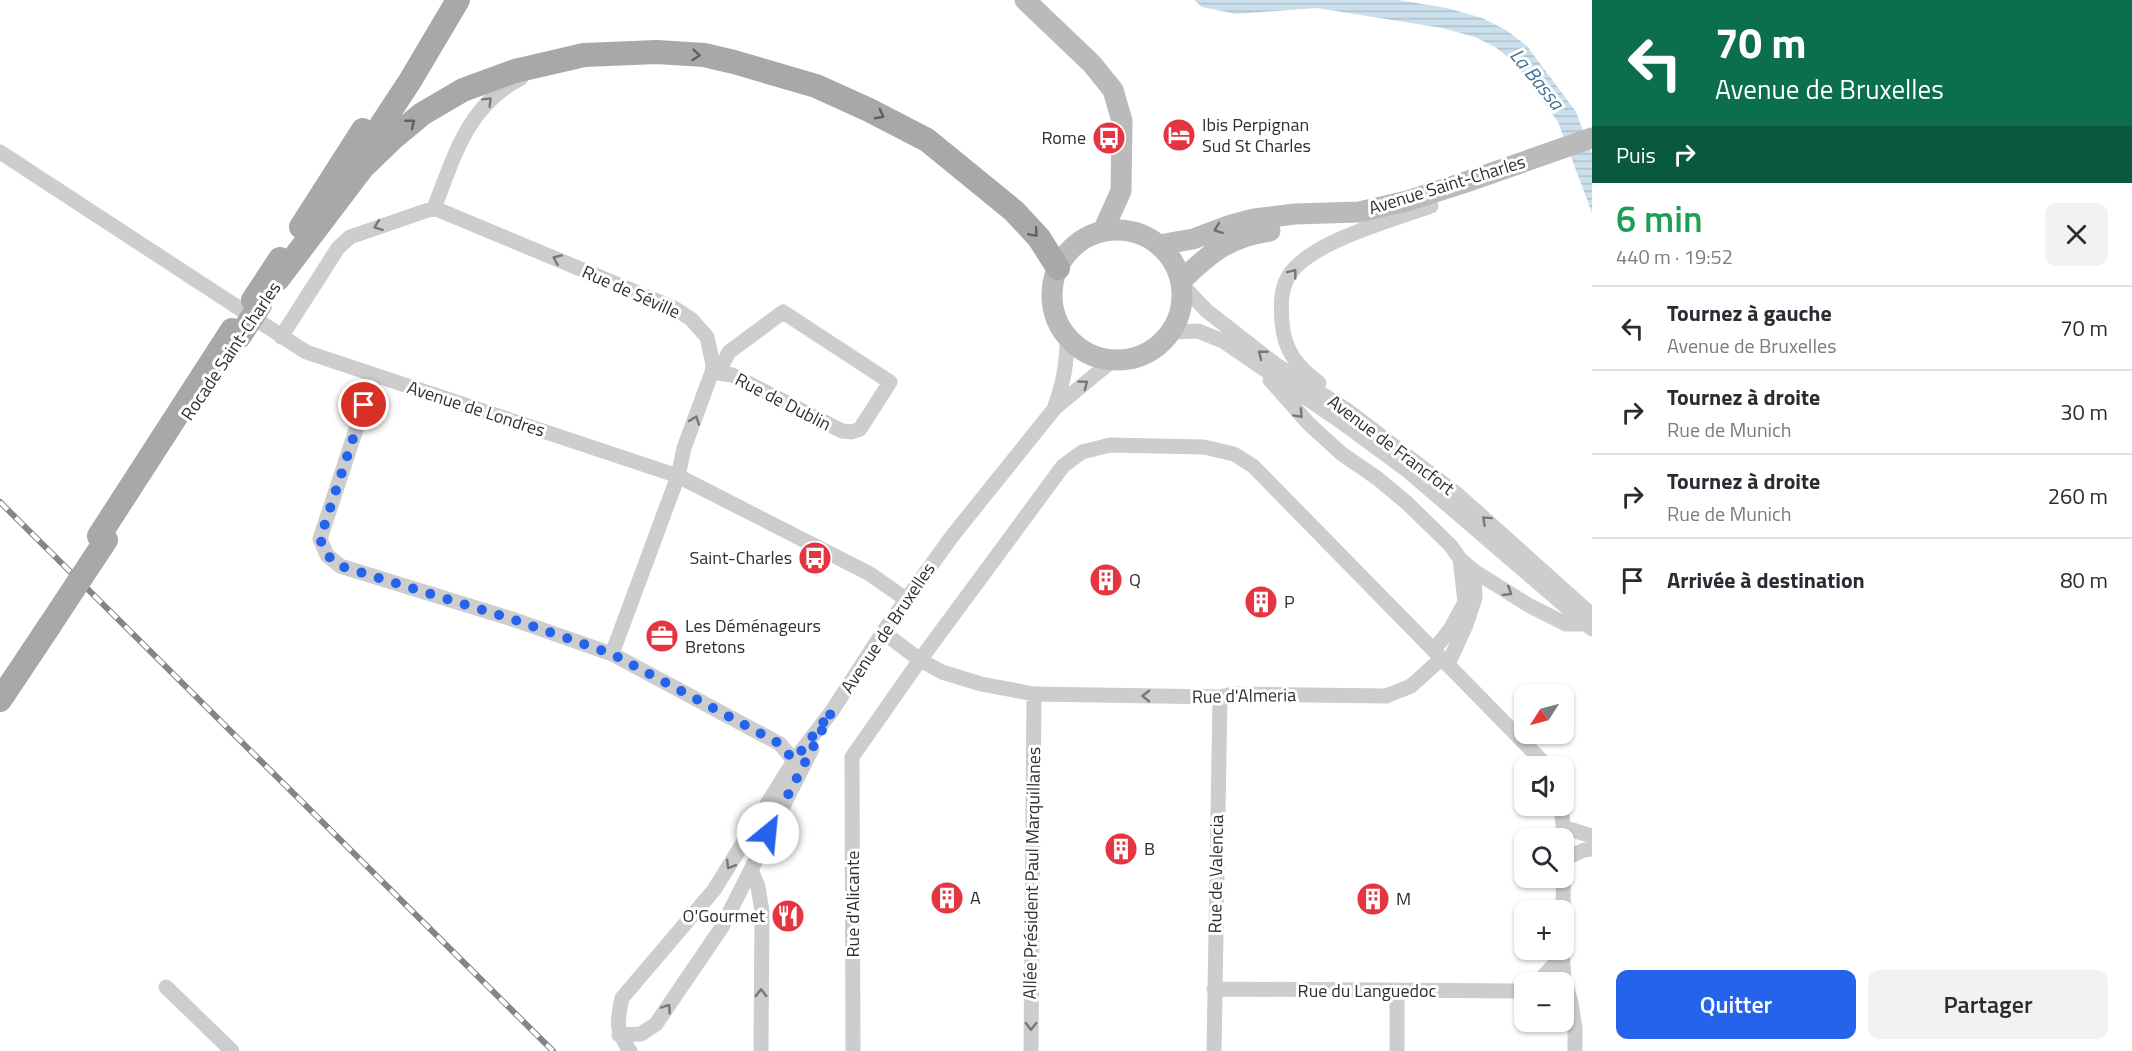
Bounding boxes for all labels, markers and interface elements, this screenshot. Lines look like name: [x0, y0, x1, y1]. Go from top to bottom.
text: 70 m: [1715, 10, 1807, 74]
icon: left: [1616, 24, 1694, 102]
water label: La Bassa: [1503, 41, 1573, 117]
one-way arrow: [691, 48, 701, 61]
text: Avenue de Bruxelles: [1715, 68, 1944, 109]
one-way arrow: [482, 97, 492, 108]
one-way arrow: [874, 108, 885, 120]
place label: Ibis Perpignan Sud St Charles: [1202, 111, 1311, 159]
hotel icon: Ibis Perpignan Sud St Charles: [1161, 117, 1197, 153]
one-way arrow: [404, 119, 415, 130]
bus stop icon: Rome: [1091, 120, 1127, 156]
place label: Rome: [1041, 124, 1086, 151]
text: Puis: [1616, 138, 1656, 172]
icon: right: [1668, 138, 1701, 171]
street label: Avenue Saint-Charles: [1365, 148, 1529, 221]
text: 6 min: [1616, 191, 1703, 246]
button: close: [2045, 203, 2108, 266]
one-way arrow: [373, 219, 384, 231]
one-way arrow: [1213, 222, 1224, 235]
one-way arrow: [1027, 226, 1038, 237]
text: 440 m · 19:52: [1616, 241, 1733, 272]
one-way arrow: [552, 254, 563, 266]
street label: Rue de Séville: [578, 258, 685, 325]
one-way arrow: [1286, 268, 1297, 279]
street label: Rocade Saint-Charles: [174, 276, 287, 426]
text: Tournez à gauche: [1667, 296, 1832, 330]
text: 70 m: [2060, 311, 2108, 345]
icon: left: [1616, 312, 1649, 345]
text: Avenue de Bruxelles: [1667, 330, 1836, 361]
one-way arrow: [1258, 351, 1269, 362]
street label: Rue de Dublin: [730, 366, 836, 437]
street label: Avenue de Londres: [404, 374, 549, 444]
pin: [338, 379, 389, 430]
one-way arrow: [1077, 380, 1088, 391]
text: Tournez à droite: [1667, 380, 1820, 414]
icon: arrive: [347, 388, 380, 421]
street label: Avenue de Francfort: [1322, 388, 1461, 502]
text: 30 m: [2060, 395, 2108, 429]
icon: right: [1616, 396, 1649, 429]
one-way arrow: [1292, 406, 1303, 417]
text: Rue de Munich: [1667, 414, 1791, 445]
one-way arrow: [687, 415, 700, 426]
text: Tournez à droite: [1667, 464, 1820, 498]
text: 260 m: [2048, 479, 2108, 513]
icon: right: [1616, 480, 1649, 513]
text: Rue de Munich: [1667, 498, 1791, 529]
one-way arrow: [1482, 516, 1493, 527]
bus stop icon: Saint-Charles: [797, 540, 833, 576]
place label: Saint-Charles: [690, 544, 792, 571]
street label: Avenue de Bruxelles: [834, 557, 941, 698]
building icon: Q: [1088, 562, 1124, 598]
text: Arrivée à destination: [1667, 563, 1865, 597]
text: 80 m: [2060, 563, 2108, 597]
icon: arrive: [1616, 564, 1649, 597]
place label: Q: [1129, 566, 1141, 593]
building icon: P: [1243, 584, 1279, 620]
one-way arrow: [1502, 585, 1512, 597]
place label: P: [1284, 588, 1295, 615]
place label: Les Déménageurs Bretons: [685, 612, 821, 660]
office icon: Les Déménageurs Bretons: [644, 618, 680, 654]
street label: Rue d'Almeria: [1192, 681, 1296, 710]
north arrow: [1514, 684, 1574, 744]
map controls: [1514, 684, 1574, 1032]
one-way arrow: [1142, 690, 1151, 702]
street label: Allée Président Paul Marquillanes: [1016, 746, 1047, 1000]
button: sound: [1514, 756, 1574, 816]
position arrow: [736, 801, 800, 865]
street label: Rue de Valencia: [1201, 814, 1230, 934]
button: search: [1514, 828, 1574, 888]
building icon: B: [1103, 831, 1139, 867]
place label: B: [1144, 835, 1155, 862]
street label: Rue d'Alicante: [839, 851, 866, 957]
one-way arrow: [725, 859, 737, 869]
building icon: A: [929, 880, 965, 916]
building icon: M: [1355, 881, 1391, 917]
place label: A: [970, 884, 981, 911]
place label: M: [1396, 885, 1411, 912]
restaurant icon: O'Gourmet: [770, 898, 806, 934]
button: +: [1514, 900, 1574, 960]
place label: O'Gourmet: [683, 902, 766, 929]
button: Quitter: [1616, 970, 1856, 1039]
button: Partager: [1868, 970, 2108, 1039]
button: −: [1514, 972, 1574, 1032]
street label: Rue du Languedoc: [1298, 977, 1437, 1004]
one-way arrow: [755, 988, 767, 997]
one-way arrow: [659, 1004, 670, 1015]
one-way arrow: [1025, 1021, 1037, 1030]

